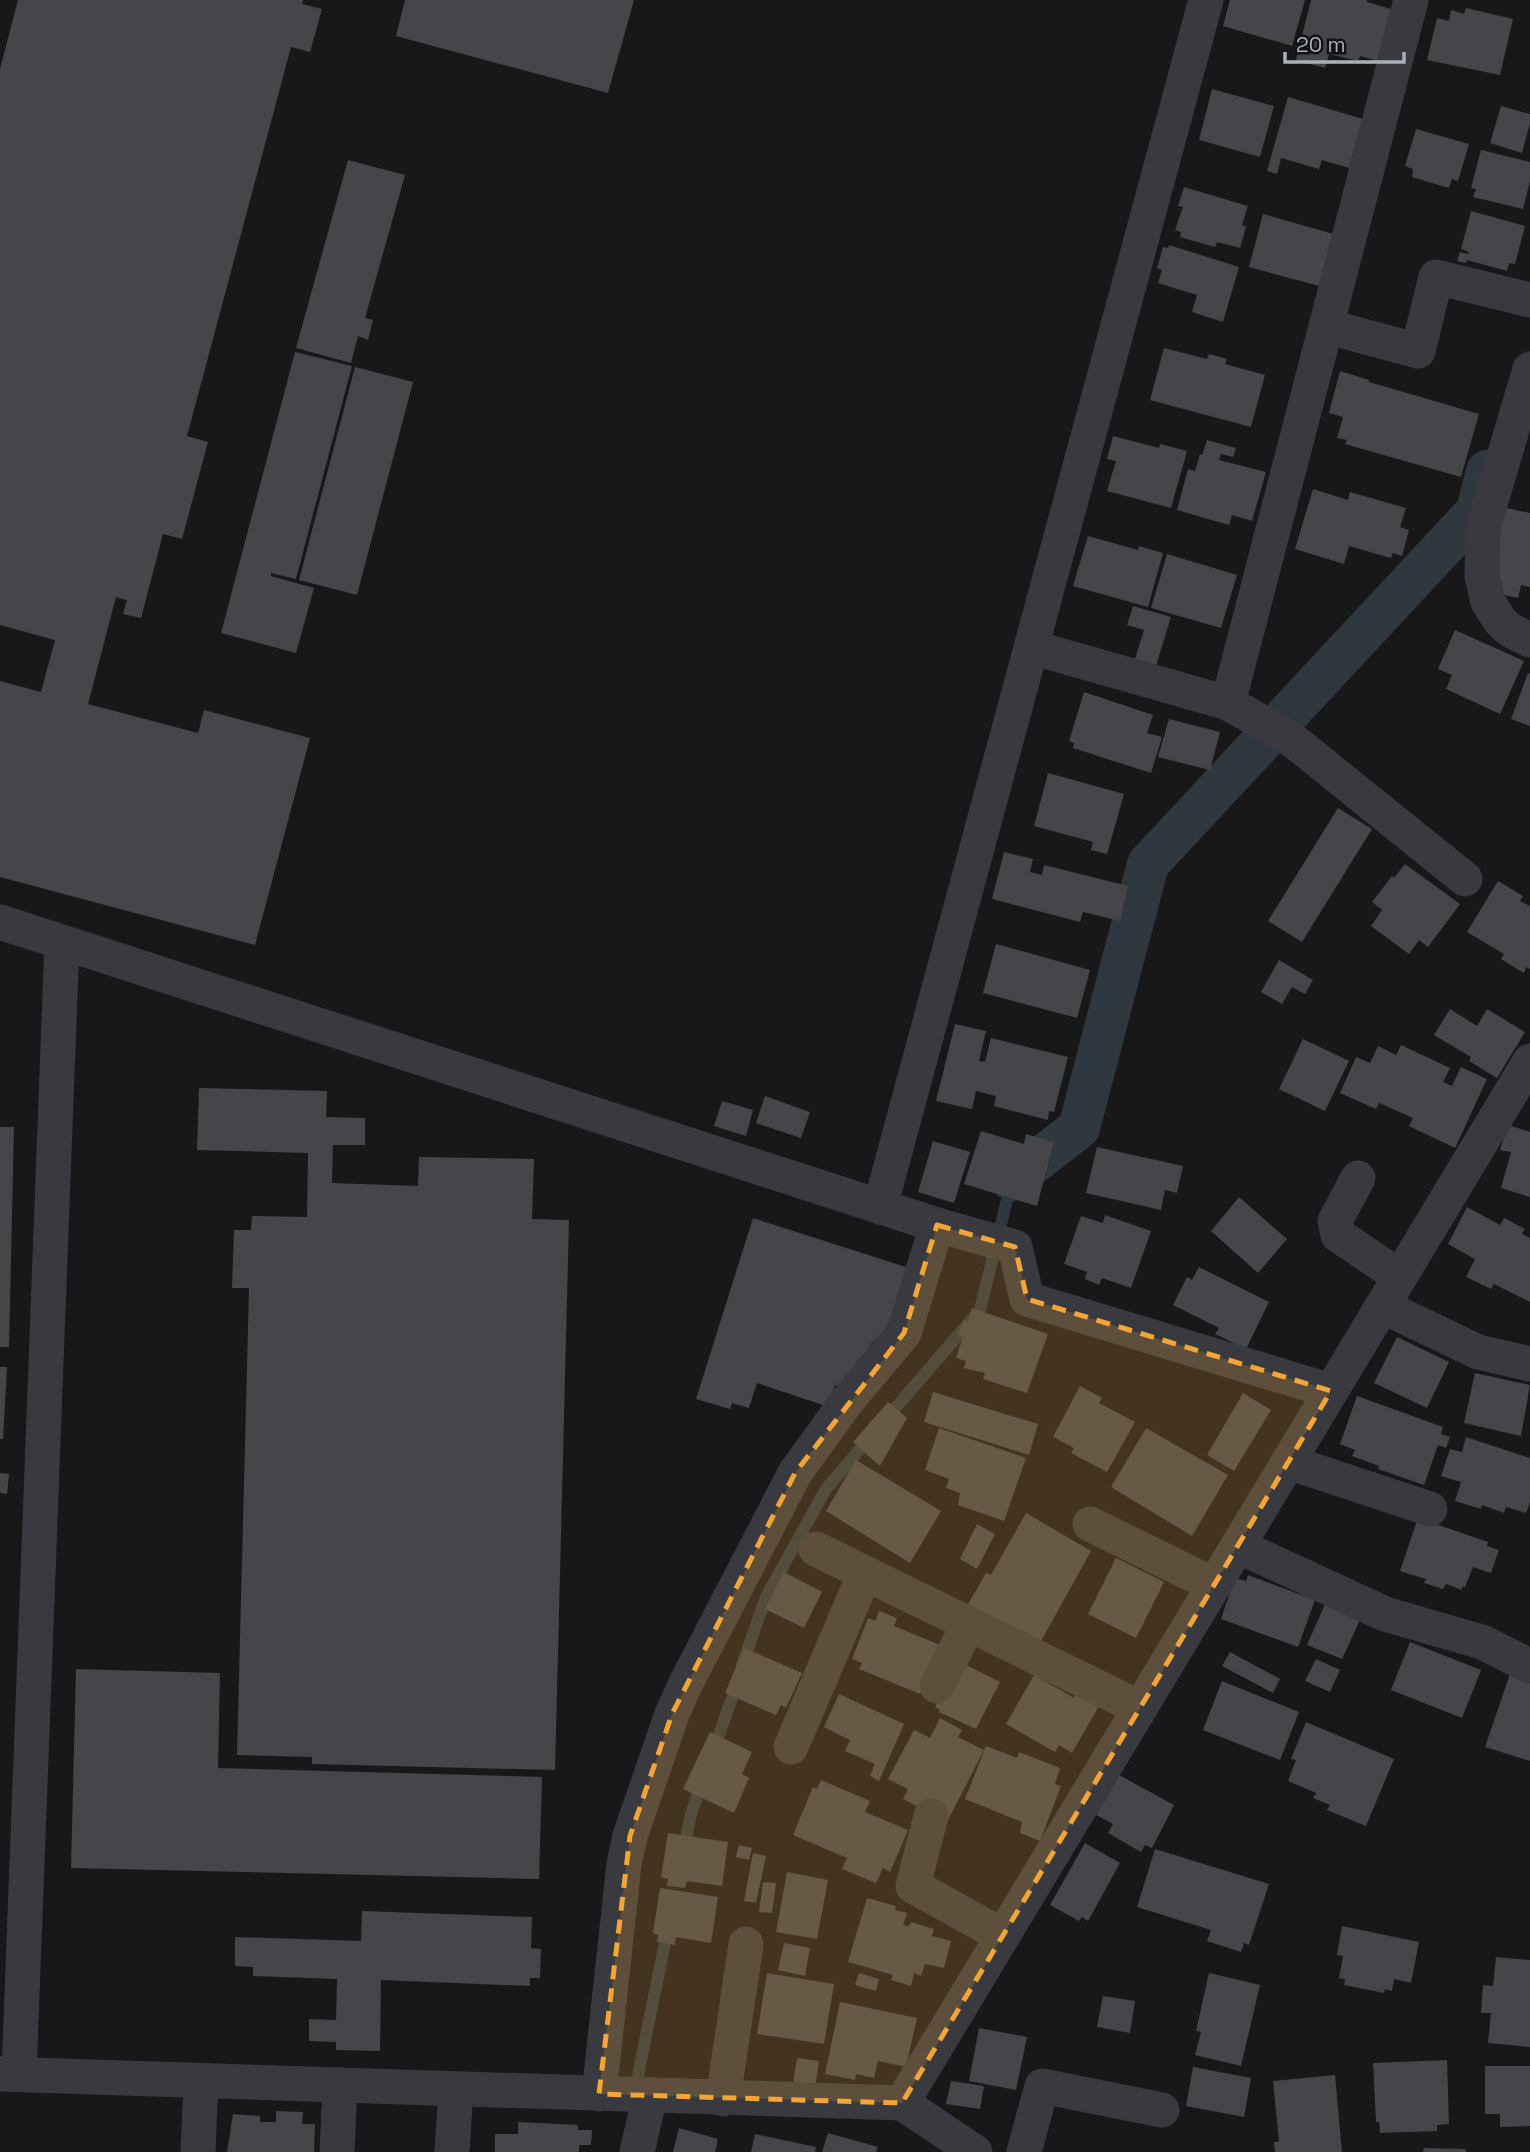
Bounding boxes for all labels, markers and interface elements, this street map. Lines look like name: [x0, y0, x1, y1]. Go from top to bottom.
scale bar: [1285, 21, 1404, 65]
text: 20 m: [1296, 31, 1346, 58]

